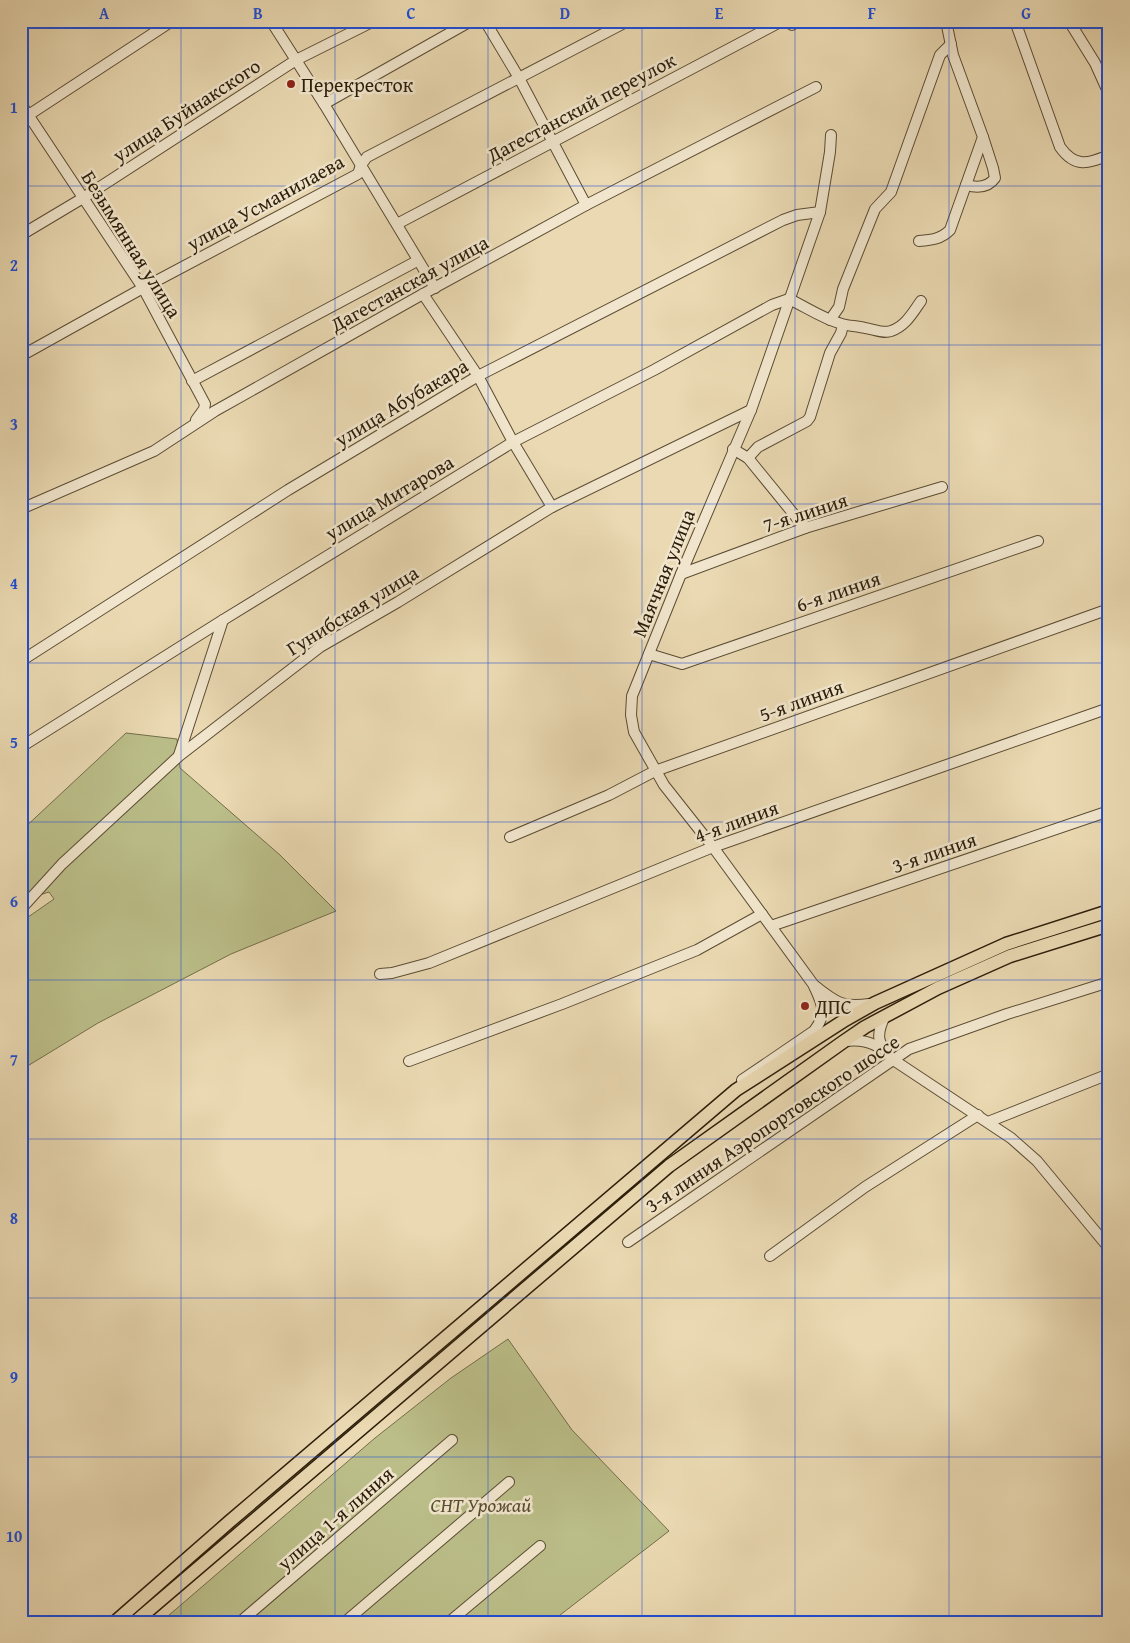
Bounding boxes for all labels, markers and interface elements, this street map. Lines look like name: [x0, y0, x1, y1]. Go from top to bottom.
text: A: [99, 1, 110, 25]
text: B: [253, 1, 263, 25]
text: C: [406, 1, 416, 25]
text: D: [560, 1, 570, 25]
text: E: [715, 1, 724, 25]
text: F: [868, 1, 876, 25]
text: G: [1021, 1, 1031, 25]
street label: Дагестанский переулок: [481, 45, 681, 170]
street label: улица Буйнакского: [105, 51, 266, 169]
place label: Перекресток: [301, 70, 414, 99]
marker: Перекресток: [285, 78, 297, 90]
text: 1: [10, 95, 18, 119]
street label: улица Усманилаева: [180, 146, 349, 258]
street label: Безымянная улица: [75, 165, 189, 324]
street label: Дагестанская улица: [324, 227, 494, 339]
text: 2: [10, 253, 18, 277]
street label: улица Абубакара: [328, 350, 474, 454]
text: 3: [10, 412, 18, 436]
street label: улица Митарова: [318, 447, 459, 547]
street label: 7-я линия: [759, 485, 851, 539]
street label: Маячная улица: [624, 504, 702, 641]
street label: Гунибская улица: [280, 557, 424, 662]
street label: 6-я линия: [792, 563, 884, 619]
text: 4: [10, 571, 18, 595]
street label: 5-я линия: [755, 671, 847, 729]
text: 5: [10, 730, 18, 754]
street label: 4-я линия: [690, 792, 782, 850]
street label: 3-я линия: [888, 824, 980, 880]
text: 6: [10, 889, 18, 913]
place label: ДПС: [814, 992, 852, 1021]
marker: ДПС: [799, 1000, 811, 1012]
street label: 3-я линия Аэропортовского шоссе: [639, 1027, 905, 1219]
text: 7: [10, 1047, 18, 1071]
text: 8: [10, 1206, 18, 1230]
text: 9: [10, 1365, 18, 1389]
street label: улица 1-я линия: [270, 1459, 400, 1577]
park label: СНТ Урожай: [431, 1490, 531, 1519]
text: 10: [6, 1524, 22, 1548]

